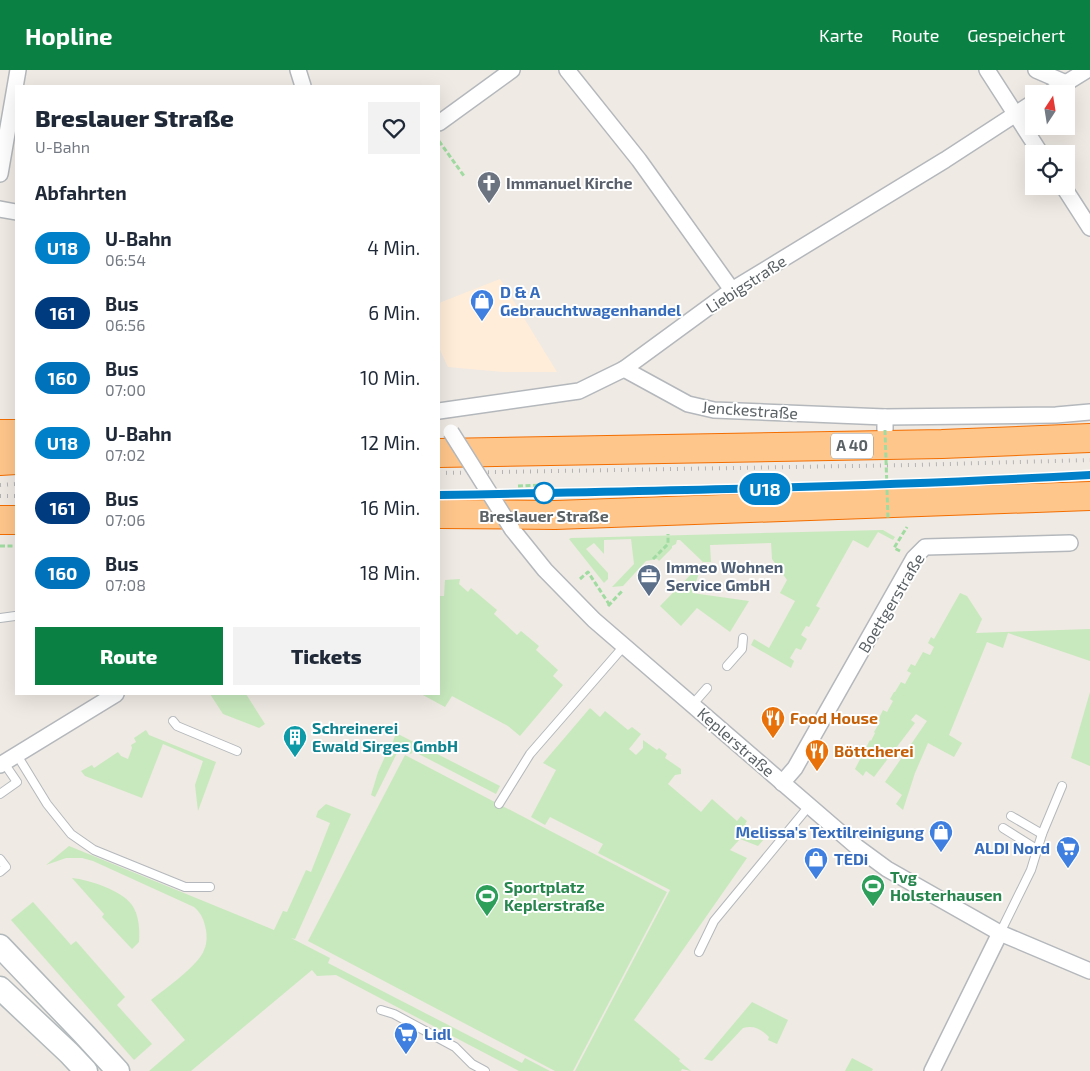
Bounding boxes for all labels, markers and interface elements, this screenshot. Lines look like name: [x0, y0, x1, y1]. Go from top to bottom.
text: Hopline: [25, 21, 113, 50]
text: Karte: [819, 24, 863, 46]
text: Route: [891, 24, 939, 46]
text: Gespeichert: [967, 24, 1065, 46]
north arrow: [1025, 85, 1075, 135]
map controls: [1025, 85, 1075, 195]
button: heart: [368, 102, 420, 154]
text: Breslauer Straße: [35, 103, 234, 132]
text: U-Bahn: [35, 137, 90, 156]
button: locate: [1025, 145, 1075, 195]
church icon: Immanuel Kirche: [476, 170, 502, 204]
place label: Immanuel Kirche: [506, 173, 633, 192]
text: Abfahrten: [35, 181, 127, 204]
text: U-Bahn: [105, 227, 172, 250]
text: 4 Min.: [367, 236, 420, 259]
text: U18: [47, 237, 78, 259]
text: 06:54: [105, 250, 146, 269]
street label: Liebigstraße: [702, 251, 789, 316]
place label: D & A Gebrauchtwagenhandel: [500, 282, 682, 319]
shop icon: D & A Gebrauchtwagenhandel: [469, 288, 495, 322]
text: Bus: [105, 292, 139, 315]
text: 6 Min.: [368, 301, 420, 324]
text: 161: [49, 302, 76, 324]
text: 06:56: [105, 315, 145, 334]
text: Bus: [105, 357, 139, 380]
text: 10 Min.: [360, 366, 420, 389]
text: 160: [48, 367, 77, 389]
text: 07:00: [105, 380, 146, 399]
street label: Jenckestraße: [701, 397, 799, 422]
text: U-Bahn: [105, 422, 172, 445]
text: 12 Min.: [361, 431, 420, 454]
text: U18: [47, 432, 78, 454]
road number: A 40: [831, 434, 873, 458]
text: 07:02: [105, 445, 145, 464]
line badge: U18: [736, 473, 794, 505]
text: U18: [749, 478, 781, 500]
marker: Breslauer Straße: [533, 482, 555, 504]
text: Bus: [105, 487, 139, 510]
text: 16 Min.: [361, 496, 420, 519]
text: 161: [49, 497, 76, 519]
place label: Breslauer Straße: [479, 506, 609, 525]
text: 07:06: [105, 510, 145, 529]
street label: Boettgerstraße: [853, 550, 928, 656]
text: Bus: [105, 552, 139, 575]
place label: Immeo Wohnen Service GmbH: [666, 557, 783, 594]
text: 18 Min.: [360, 561, 420, 584]
text: 160: [48, 562, 77, 584]
office icon: Immeo Wohnen Service GmbH: [636, 563, 662, 597]
text: 07:08: [105, 575, 146, 594]
button: Route: [35, 627, 223, 685]
button: Tickets: [233, 627, 420, 685]
street label: Keplerstraße: [694, 703, 779, 780]
restaurant icon: Food House: [760, 705, 786, 739]
place label: Food House: [790, 708, 878, 727]
place label: Schreinerei Ewald Sirges GmbH: [312, 718, 458, 755]
building icon: Schreinerei Ewald Sirges GmbH: [282, 724, 308, 758]
restaurant icon: Böttcherei: [804, 738, 830, 772]
place label: Böttcherei: [834, 741, 914, 760]
shop icon: Melissa's Textilreinigung: [928, 819, 954, 853]
place label: Melissa's Textilreinigung: [736, 822, 925, 841]
supermarket icon: ALDI Nord: [1055, 835, 1081, 869]
place label: ALDI Nord: [975, 838, 1050, 857]
shop icon: TEDi: [803, 846, 829, 880]
place label: TEDi: [834, 849, 868, 868]
place label: Tvg Holsterhausen: [890, 867, 1002, 904]
sports icon: Tvg Holsterhausen: [860, 873, 886, 907]
place label: Sportplatz Keplerstraße: [504, 877, 605, 914]
sports icon: Sportplatz Keplerstraße: [474, 883, 500, 917]
supermarket icon: Lidl: [393, 1021, 419, 1055]
place label: Lidl: [424, 1024, 453, 1043]

